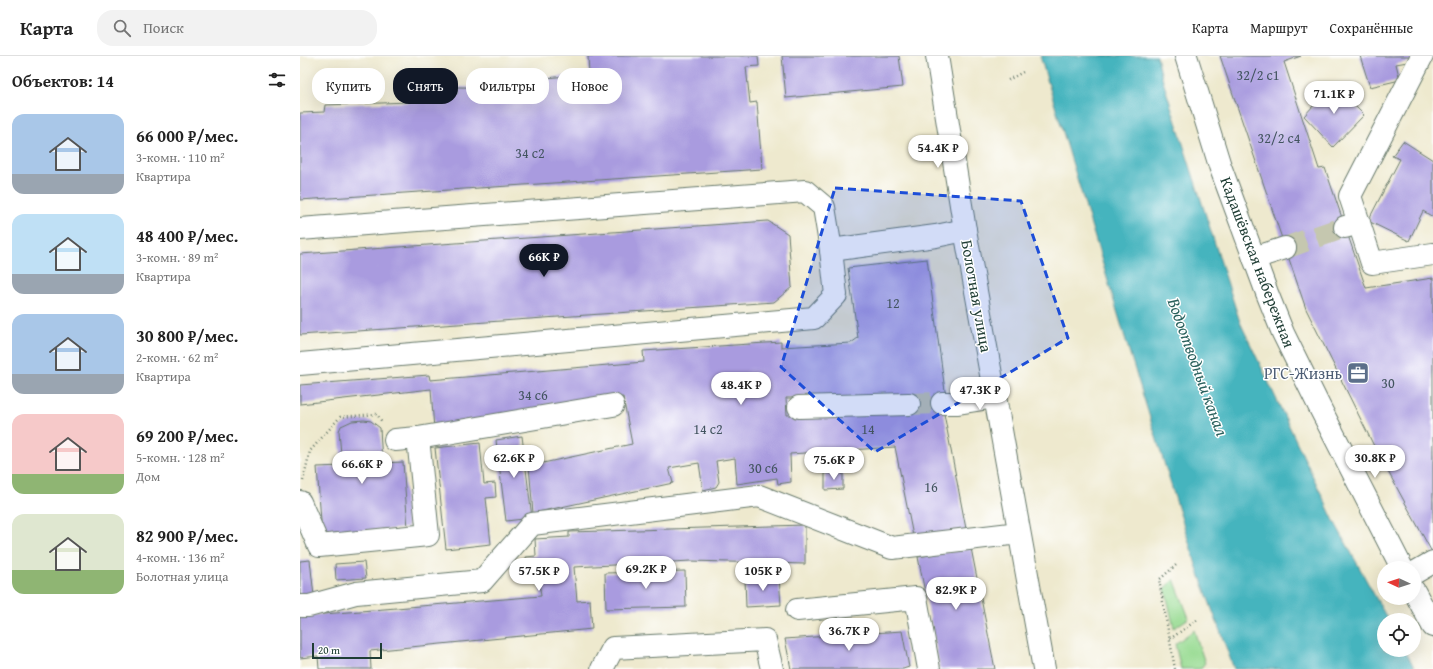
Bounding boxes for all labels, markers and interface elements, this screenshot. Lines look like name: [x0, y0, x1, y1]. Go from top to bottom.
search box: [97, 10, 377, 46]
text: Карта: [20, 14, 73, 42]
icon: search: [111, 17, 133, 39]
text: Поиск: [143, 17, 184, 38]
text: Карта: [1192, 18, 1228, 38]
text: Маршрут: [1250, 18, 1308, 38]
text: Сохранённые: [1330, 18, 1413, 38]
house number: 32/2 с1: [1237, 65, 1279, 85]
text: Объектов: 14: [12, 68, 114, 93]
chip: Купить: [312, 68, 385, 104]
chip: Снять: [393, 68, 458, 104]
chip: Фильтры: [466, 68, 549, 104]
chip: Новое: [557, 68, 622, 104]
icon: filters: [266, 69, 288, 91]
pin: 71.1K ₽: [1297, 81, 1371, 115]
text: 71.1K ₽: [1313, 84, 1355, 103]
text: 66 000 ₽/мес.: [136, 123, 238, 148]
house number: 32/2 с4: [1258, 128, 1301, 148]
icon: home: [44, 130, 92, 178]
pin: 54.4K ₽: [901, 135, 975, 169]
text: 54.4K ₽: [917, 138, 959, 157]
house number: 34 с2: [515, 143, 545, 163]
text: 3-комн. · 110 m²: [136, 148, 225, 167]
text: Квартира: [136, 167, 191, 186]
street label: Кадашёвская набережная: [1214, 173, 1302, 351]
text: 48 400 ₽/мес.: [136, 223, 238, 248]
icon: home: [44, 230, 92, 278]
street label: Болотная улица: [955, 238, 999, 354]
pin: 66K ₽: [516, 244, 572, 278]
text: 66K ₽: [528, 247, 560, 266]
text: 3-комн. · 89 m²: [136, 248, 218, 267]
text: Квартира: [136, 267, 191, 286]
house number: 12: [886, 293, 900, 313]
water label: Водоотводный канал: [1162, 293, 1235, 440]
text: 30 800 ₽/мес.: [136, 323, 238, 348]
icon: home: [44, 330, 92, 378]
text: 2-комн. · 62 m²: [136, 348, 218, 367]
office icon: РГС-Жизнь: [1345, 360, 1371, 386]
place label: РГС-Жизнь: [1264, 361, 1342, 385]
text: Квартира: [136, 367, 191, 386]
pin: 48.4K ₽: [704, 372, 778, 406]
house number: 30: [1381, 373, 1395, 393]
text: 48.4K ₽: [720, 375, 762, 394]
pin: 47.3K ₽: [943, 377, 1017, 411]
text: 47.3K ₽: [959, 380, 1001, 399]
house number: 34 с6: [518, 385, 548, 405]
house number: 14 с2: [693, 419, 723, 439]
house number: 14: [861, 419, 875, 439]
text: 69 200 ₽/мес.: [136, 423, 238, 448]
icon: home: [44, 430, 92, 478]
pin: 62.6K ₽: [477, 445, 551, 479]
pin: 30.8K ₽: [1338, 445, 1412, 479]
pin: 75.6K ₽: [797, 447, 871, 481]
text: 5-комн. · 128 m²: [136, 448, 225, 467]
text: 62.6K ₽: [493, 448, 535, 467]
text: 30.8K ₽: [1354, 448, 1396, 467]
text: 75.6K ₽: [813, 450, 855, 469]
pin: 66.6K ₽: [325, 451, 399, 485]
text: 66.6K ₽: [341, 454, 383, 473]
house number: 30 с6: [748, 458, 778, 478]
text: Дом: [136, 467, 160, 486]
house number: 16: [924, 477, 938, 497]
text: 82 900 ₽/мес.: [136, 523, 238, 548]
icon: home: [44, 530, 92, 578]
text: 4-комн. · 136 m²: [136, 548, 225, 567]
pin: 69.2K ₽: [609, 556, 683, 590]
pin: 57.5K ₽: [502, 558, 576, 592]
pin: 105K ₽: [730, 558, 796, 592]
text: 69.2K ₽: [625, 559, 667, 578]
text: 57.5K ₽: [518, 561, 560, 580]
text: 105K ₽: [744, 561, 782, 580]
north arrow: [1377, 561, 1421, 605]
map controls: [1377, 561, 1421, 657]
text: Болотная улица: [136, 567, 228, 586]
pin: 82.9K ₽: [919, 577, 993, 611]
text: 82.9K ₽: [935, 580, 977, 599]
button: locate: [1377, 613, 1421, 657]
pin: 36.7K ₽: [812, 618, 886, 652]
text: 36.7K ₽: [828, 621, 870, 640]
scale bar: [312, 641, 382, 660]
text: 20 m: [318, 642, 340, 658]

